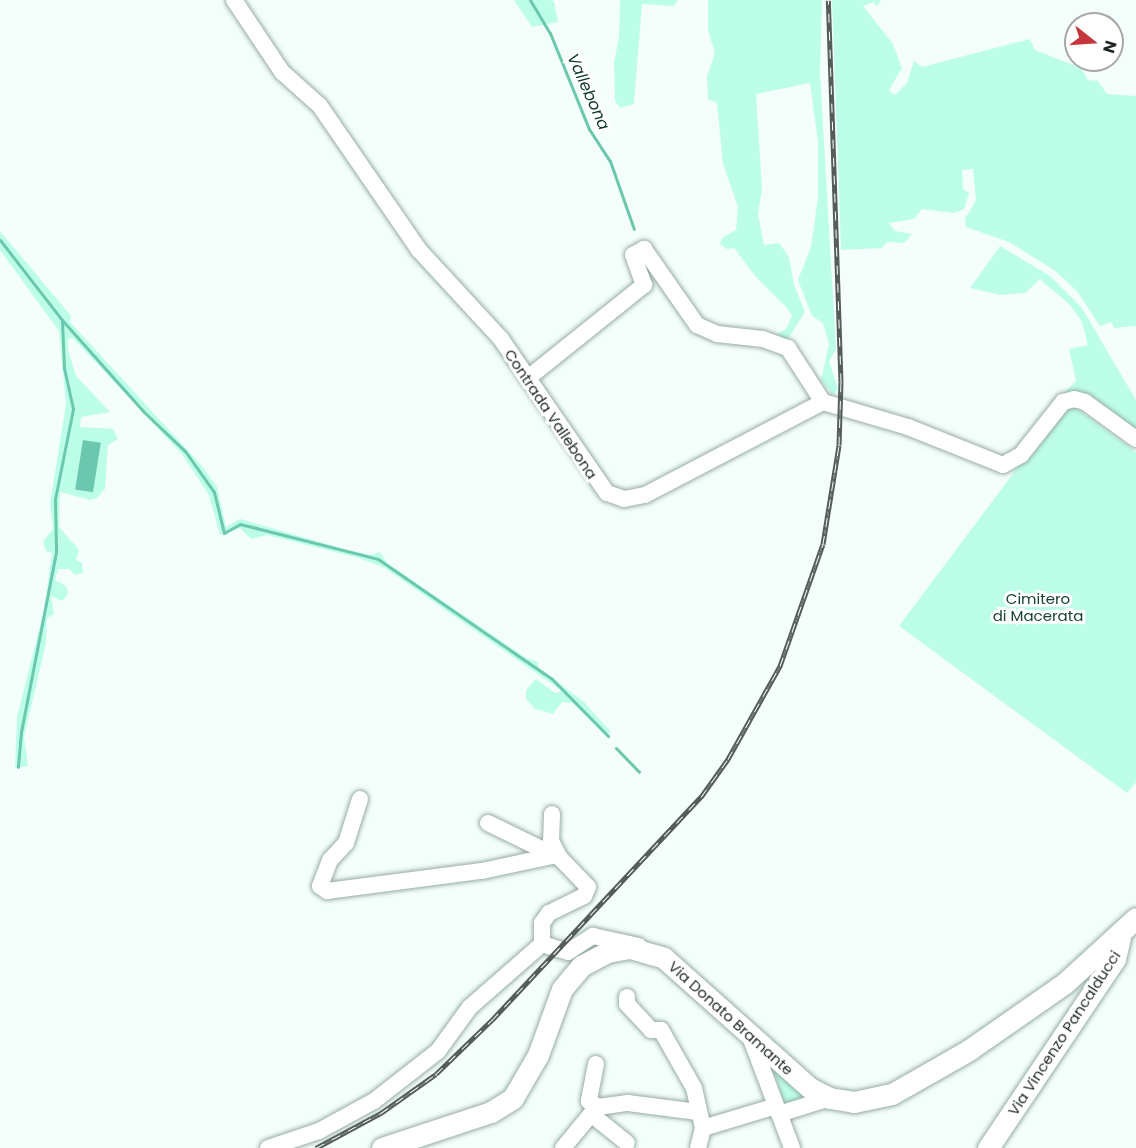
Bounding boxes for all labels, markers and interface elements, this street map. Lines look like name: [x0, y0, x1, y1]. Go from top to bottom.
north arrow: [1064, 12, 1124, 72]
text: N: [1097, 38, 1123, 56]
water label: Vallebona: [563, 51, 613, 133]
street label: Contrada Vallebona: [501, 346, 601, 482]
park label: Cimitero di Macerata: [993, 589, 1083, 624]
street label: Via Vincenzo Pancalducci: [1004, 947, 1124, 1119]
street label: Via Donato Bramante: [665, 957, 797, 1079]

